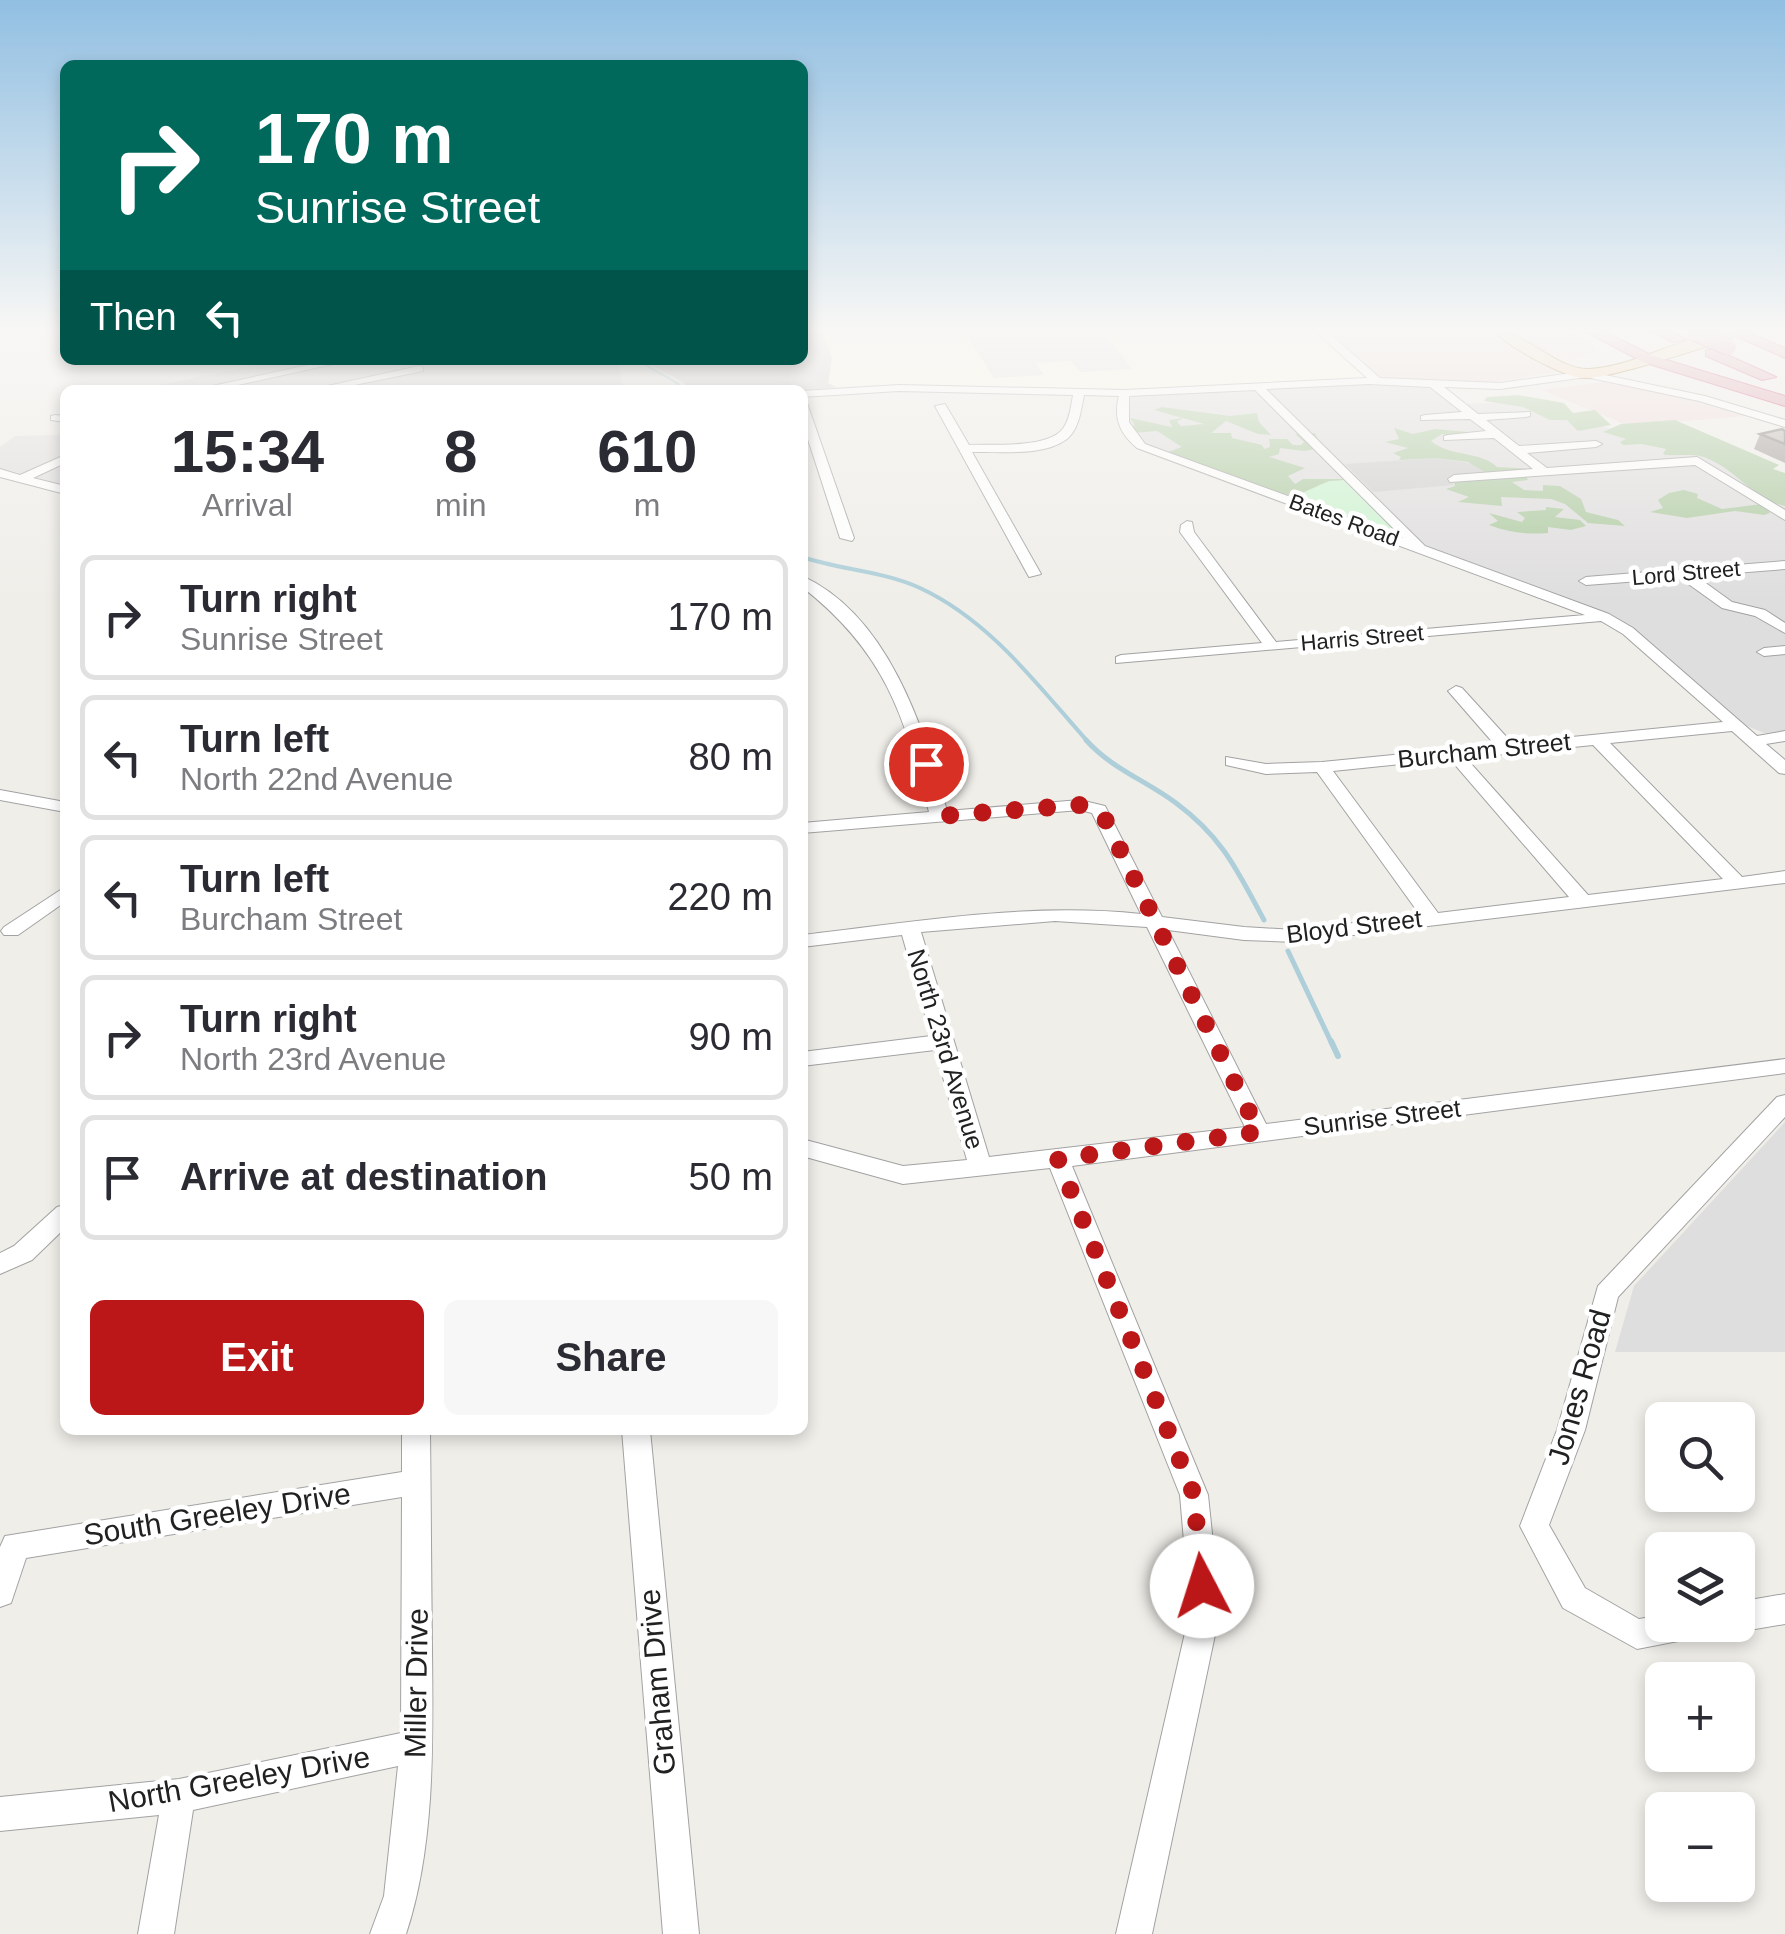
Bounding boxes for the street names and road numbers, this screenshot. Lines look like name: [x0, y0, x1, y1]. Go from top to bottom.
street label: Bates Road: [1286, 489, 1402, 551]
street label: Lord Street: [1631, 556, 1741, 590]
street label: Harris Street: [1299, 620, 1425, 656]
street label: Burcham Street: [1396, 727, 1572, 773]
street label: Bloyd Street: [1285, 904, 1423, 948]
street label: North 23rd Avenue: [902, 945, 990, 1153]
street label: Sunrise Street: [1302, 1093, 1462, 1141]
street label: Jones Road: [1541, 1305, 1617, 1469]
street label: South Greeley Drive: [81, 1477, 353, 1551]
street label: Graham Drive: [632, 1588, 682, 1776]
street label: Miller Drive: [398, 1608, 434, 1758]
street label: North Greeley Drive: [106, 1740, 372, 1818]

